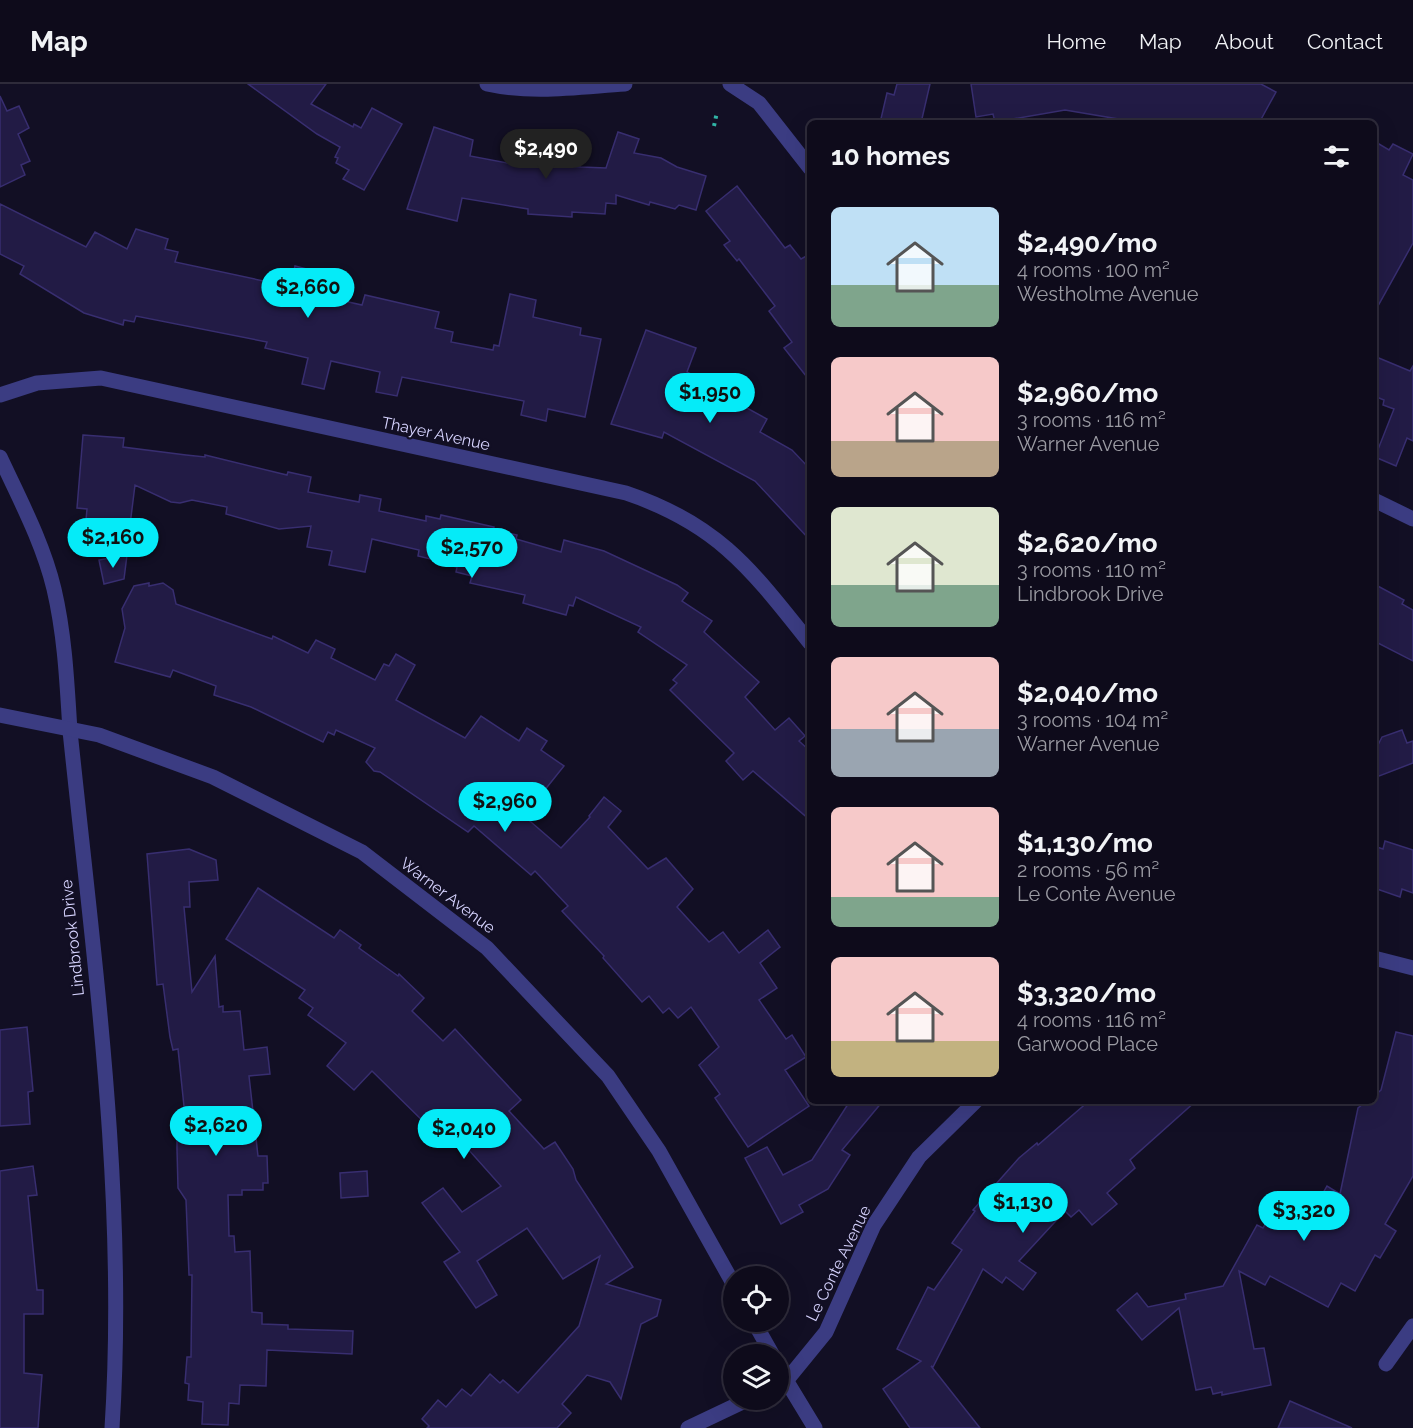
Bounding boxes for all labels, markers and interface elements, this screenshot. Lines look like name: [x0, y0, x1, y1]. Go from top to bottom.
text: Map: [30, 25, 88, 58]
text: Home: [1047, 29, 1106, 54]
text: Map: [1139, 29, 1182, 54]
text: About: [1215, 29, 1274, 54]
text: Contact: [1307, 29, 1383, 54]
pin: $2,490: [497, 129, 595, 180]
text: $2,490: [514, 136, 578, 160]
icon: filters: [1320, 140, 1353, 173]
text: 10 homes: [831, 141, 950, 171]
text: $2,490/mo: [1017, 228, 1157, 258]
icon: home: [879, 231, 951, 303]
text: 4 rooms · 100 m²: [1017, 258, 1170, 282]
pin: $2,660: [259, 268, 357, 319]
text: $2,660: [275, 275, 341, 299]
text: Westholme Avenue: [1017, 282, 1198, 306]
pin: $1,950: [661, 373, 759, 424]
text: $2,960/mo: [1017, 378, 1158, 408]
text: $1,950: [679, 380, 741, 404]
icon: home: [879, 381, 951, 453]
text: 3 rooms · 116 m²: [1017, 408, 1166, 432]
street label: Thayer Avenue: [380, 413, 492, 454]
text: Warner Avenue: [1017, 432, 1159, 456]
pin: $2,160: [64, 518, 162, 569]
text: $2,160: [82, 525, 144, 549]
pin: $2,570: [423, 528, 521, 579]
text: $2,620/mo: [1017, 528, 1158, 558]
icon: home: [879, 531, 951, 603]
text: $2,570: [440, 535, 504, 559]
text: 3 rooms · 110 m²: [1017, 558, 1166, 582]
text: Lindbrook Drive: [1017, 582, 1163, 606]
text: $2,040/mo: [1017, 678, 1158, 708]
icon: home: [879, 681, 951, 753]
text: 3 rooms · 104 m²: [1017, 708, 1168, 732]
text: Warner Avenue: [1017, 732, 1159, 756]
pin: $2,960: [456, 782, 554, 833]
text: $2,960: [473, 789, 537, 813]
text: $1,130/mo: [1017, 828, 1153, 858]
icon: home: [879, 831, 951, 903]
street label: Warner Avenue: [396, 854, 499, 937]
text: 2 rooms · 56 m²: [1017, 858, 1159, 882]
street label: Lindbrook Drive: [57, 879, 88, 997]
text: Le Conte Avenue: [1017, 882, 1175, 906]
text: $3,320/mo: [1017, 978, 1156, 1008]
icon: home: [879, 981, 951, 1053]
text: 4 rooms · 116 m²: [1017, 1008, 1166, 1032]
text: Garwood Place: [1017, 1032, 1158, 1056]
pin: $2,620: [167, 1106, 265, 1157]
pin: $2,040: [415, 1109, 513, 1160]
text: $2,620: [184, 1113, 248, 1137]
text: $2,040: [432, 1116, 496, 1140]
pin: $1,130: [974, 1183, 1072, 1234]
text: $1,130: [993, 1190, 1053, 1214]
pin: $3,320: [1255, 1191, 1353, 1242]
text: $3,320: [1272, 1198, 1336, 1222]
street label: Le Conte Avenue: [802, 1202, 875, 1324]
map controls: [723, 1266, 789, 1410]
button: locate: [723, 1266, 789, 1332]
button: layers: [723, 1344, 789, 1410]

